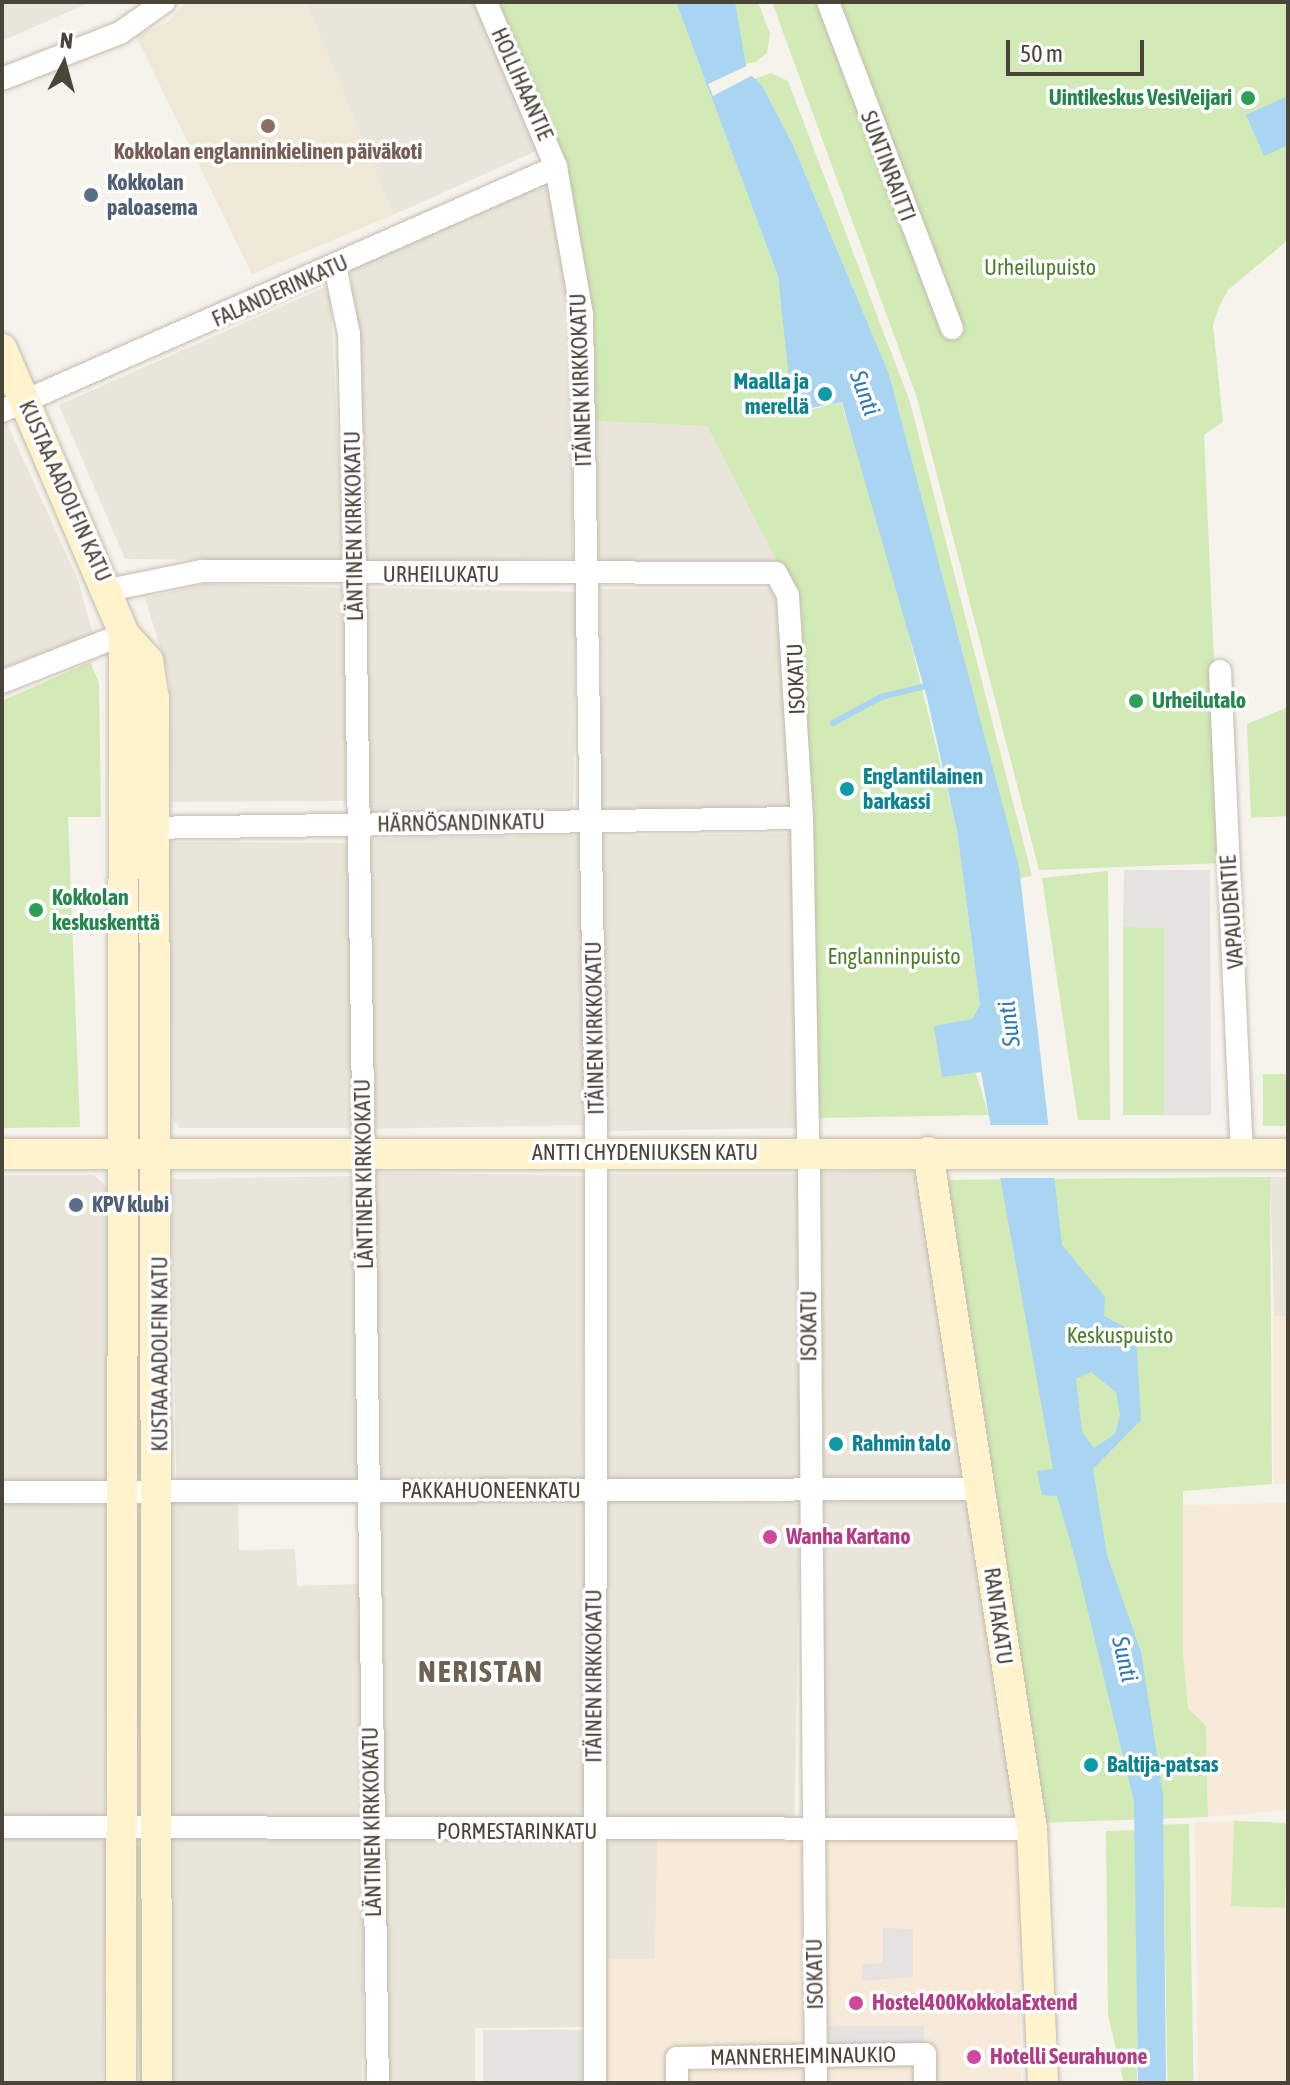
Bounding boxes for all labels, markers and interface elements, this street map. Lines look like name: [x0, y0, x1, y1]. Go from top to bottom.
north arrow: [24, 24, 104, 104]
street label: HOLLIHAANTIE: [485, 24, 559, 144]
scale bar: [1010, 24, 1148, 74]
text: N: [59, 27, 74, 54]
text: 50 m: [1020, 40, 1063, 67]
place label: Uintikeskus VesiVeijari: [1049, 85, 1232, 111]
marker: Uintikeskus VesiVeijari: [1239, 89, 1257, 107]
street label: SUNTINRAITTI: [855, 107, 921, 225]
marker: Kokkolan englanninkielinen päiväkoti: [259, 117, 277, 135]
place label: Kokkolan englanninkielinen päiväkoti: [114, 139, 422, 165]
place label: Kokkolan paloasema: [107, 169, 198, 220]
marker: Kokkolan paloasema: [82, 186, 100, 204]
street label: FALANDERINKATU: [208, 249, 352, 333]
park label: Urheilupuisto: [984, 255, 1096, 281]
street label: ITÄINEN KIRKKOKATU: [565, 293, 597, 467]
water label: Sunti: [844, 367, 886, 419]
place label: Maalla ja merellä: [734, 368, 809, 420]
marker: Maalla ja merellä: [816, 385, 834, 403]
street label: KUSTAA AADOLFIN KATU: [13, 396, 117, 586]
street label: LÄNTINEN KIRKKOKATU: [339, 431, 369, 621]
street label: URHEILUKATU: [383, 562, 499, 588]
street label: ISOKATU: [782, 643, 810, 715]
place label: Urheilutalo: [1152, 688, 1246, 714]
marker: Urheilutalo: [1127, 692, 1145, 710]
place label: Englantilainen barkassi: [863, 763, 983, 814]
marker: Englantilainen barkassi: [838, 780, 856, 798]
street label: HÄRNÖSANDINKATU: [377, 808, 545, 838]
street label: VAPAUDENTIE: [1215, 854, 1249, 970]
place label: Kokkolan keskuskenttä: [52, 884, 160, 936]
marker: Kokkolan keskuskenttä: [27, 901, 45, 919]
street label: ITÄINEN KIRKKOKATU: [580, 941, 610, 1115]
park label: Englanninpuisto: [828, 944, 960, 970]
water label: Sunti: [992, 1000, 1026, 1048]
street label: LÄNTINEN KIRKKOKATU: [349, 1079, 379, 1269]
street label: ANTTI CHYDENIUKSEN KATU: [532, 1140, 758, 1166]
place label: KPV klubi: [92, 1192, 169, 1218]
marker: KPV klubi: [67, 1196, 85, 1214]
street label: KUSTAA AADOLFIN KATU: [147, 1256, 173, 1452]
street label: ISOKATU: [796, 1290, 822, 1362]
park label: Keskuspuisto: [1067, 1323, 1173, 1349]
place label: Rahmin talo: [852, 1431, 951, 1457]
marker: Rahmin talo: [827, 1435, 845, 1453]
street label: PAKKAHUONEENKATU: [401, 1478, 581, 1504]
place label: Wanha Kartano: [786, 1524, 911, 1550]
marker: Wanha Kartano: [761, 1528, 779, 1546]
street label: RANTAKATU: [978, 1566, 1018, 1666]
street label: ITÄINEN KIRKKOKATU: [581, 1589, 607, 1763]
water label: Sunti: [1106, 1633, 1144, 1685]
district label: NERISTAN: [418, 1653, 544, 1689]
street label: LÄNTINEN KIRKKOKATU: [357, 1727, 387, 1917]
place label: Baltija-patsas: [1107, 1752, 1218, 1778]
marker: Baltija-patsas: [1082, 1756, 1100, 1774]
street label: PORMESTARINKATU: [437, 1819, 597, 1845]
street label: ISOKATU: [801, 1938, 829, 2010]
place label: Hostel400KokkolaExtend: [872, 1990, 1077, 2016]
marker: Hostel400KokkolaExtend: [847, 1994, 865, 2012]
street label: MANNERHEIMINAUKIO: [710, 2041, 896, 2071]
place label: Hotelli Seurahuone: [990, 2044, 1147, 2070]
marker: Hotelli Seurahuone: [965, 2048, 983, 2066]

